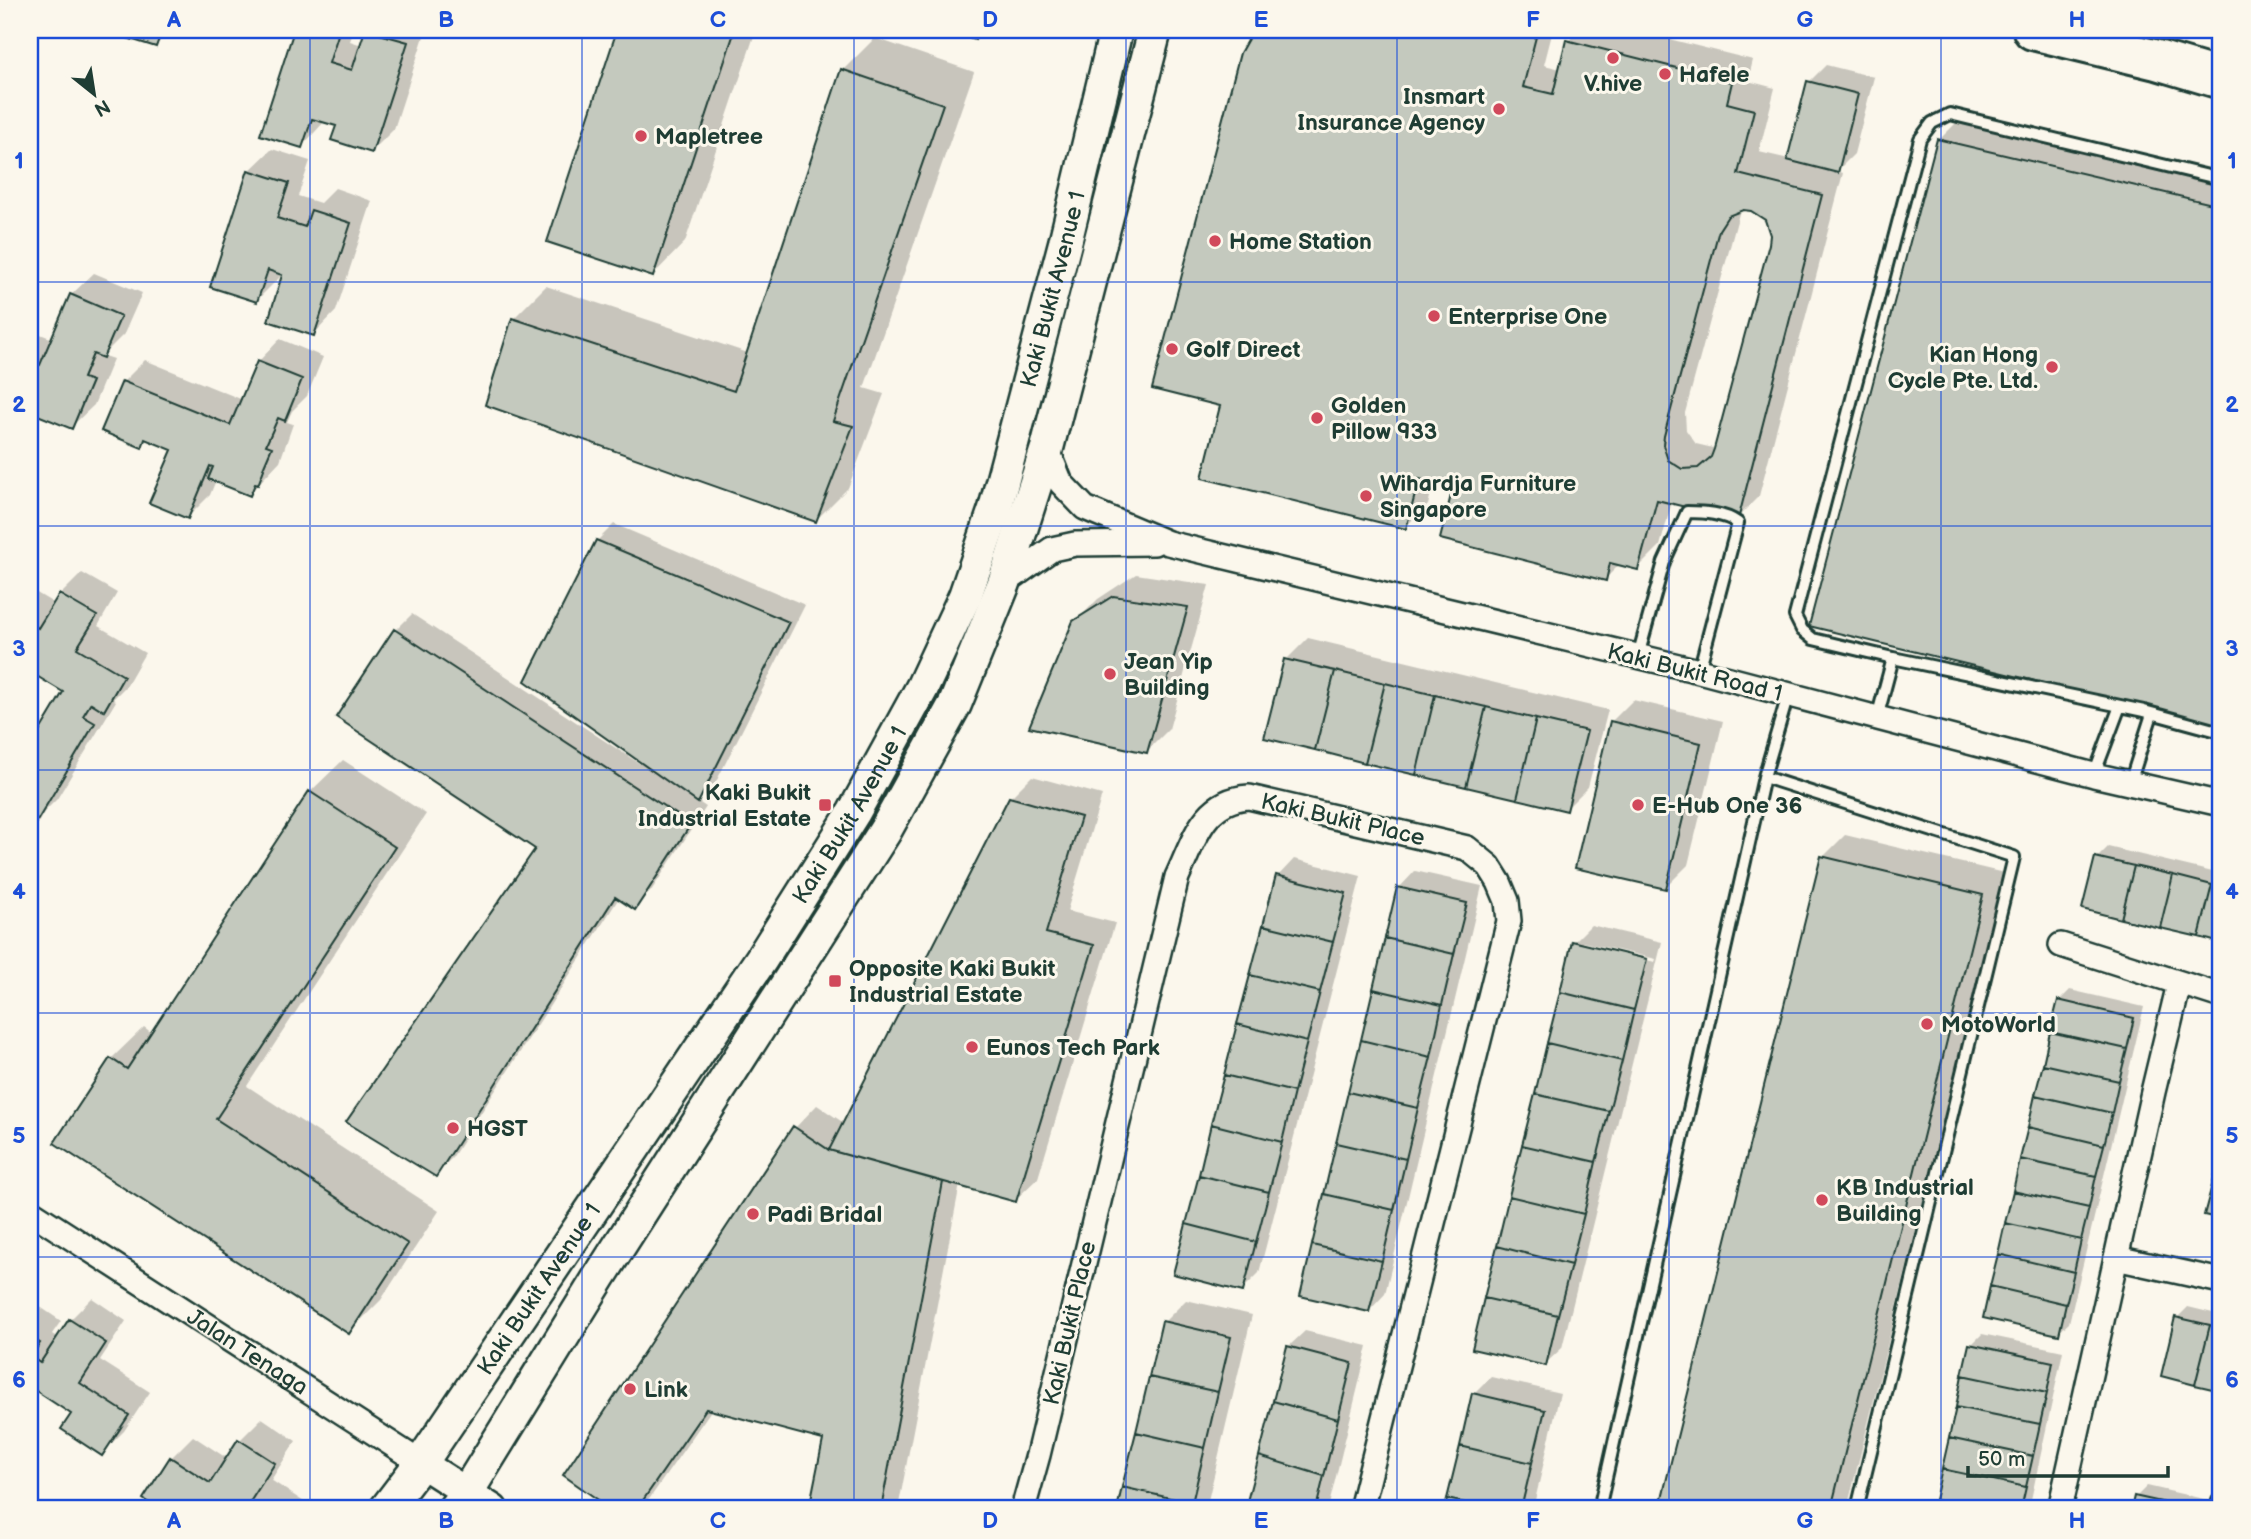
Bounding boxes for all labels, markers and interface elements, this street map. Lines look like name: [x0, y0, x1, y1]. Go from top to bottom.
text: A: [166, 6, 182, 34]
text: B: [438, 6, 454, 34]
text: C: [710, 6, 726, 34]
text: D: [982, 6, 998, 34]
text: E: [1254, 6, 1269, 34]
text: F: [1526, 6, 1540, 34]
text: G: [1797, 6, 1814, 34]
text: H: [2068, 6, 2086, 34]
marker: V.hive: [1605, 50, 1621, 66]
north arrow: [60, 60, 130, 130]
place label: Hafele: [1679, 61, 1749, 89]
marker: Hafele: [1657, 66, 1673, 82]
place label: V.hive: [1584, 70, 1642, 98]
place label: Insmart Insurance Agency: [1297, 83, 1485, 137]
text: N: [90, 94, 114, 121]
marker: Insmart Insurance Agency: [1491, 101, 1507, 117]
place label: Mapletree: [655, 123, 763, 151]
marker: Mapletree: [633, 128, 649, 144]
text: 1: [14, 147, 24, 175]
text: 1: [2227, 147, 2237, 175]
street label: Kaki Bukit Avenue 1: [1015, 189, 1092, 390]
place label: Home Station: [1229, 228, 1372, 256]
marker: Home Station: [1207, 233, 1223, 249]
place label: Enterprise One: [1448, 303, 1607, 331]
marker: Enterprise One: [1426, 308, 1442, 324]
place label: Golf Direct: [1186, 336, 1301, 364]
marker: Golf Direct: [1164, 341, 1180, 357]
place label: Kian Hong Cycle Pte. Ltd.: [1888, 341, 2038, 395]
marker: Kian Hong Cycle Pte. Ltd.: [2044, 359, 2060, 375]
text: 2: [12, 391, 26, 419]
text: 2: [2225, 391, 2239, 419]
place label: Golden Pillow 933: [1331, 392, 1437, 446]
marker: Golden Pillow 933: [1309, 410, 1325, 426]
place label: Wihardja Furniture Singapore: [1380, 470, 1576, 524]
marker: Wihardja Furniture Singapore: [1358, 488, 1374, 504]
text: 3: [12, 635, 26, 663]
text: 3: [2225, 635, 2239, 663]
street label: Kaki Bukit Road 1: [1604, 638, 1785, 708]
place label: Jean Yip Building: [1124, 648, 1213, 702]
marker: Jean Yip Building: [1102, 666, 1118, 682]
street label: Kaki Bukit Avenue 1: [787, 722, 913, 909]
place label: Kaki Bukit Industrial Estate: [638, 779, 811, 833]
street label: Kaki Bukit Place: [1258, 788, 1427, 852]
place label: E-Hub One 36: [1652, 792, 1803, 820]
marker: Kaki Bukit Industrial Estate: [817, 797, 833, 813]
marker: E-Hub One 36: [1630, 797, 1646, 813]
text: 4: [12, 878, 26, 906]
text: 4: [2225, 878, 2239, 906]
place label: Opposite Kaki Bukit Industrial Estate: [849, 955, 1056, 1009]
marker: Opposite Kaki Bukit Industrial Estate: [827, 973, 843, 989]
place label: MotoWorld: [1941, 1011, 2056, 1039]
marker: MotoWorld: [1919, 1016, 1935, 1032]
place label: Eunos Tech Park: [986, 1034, 1160, 1062]
marker: Eunos Tech Park: [964, 1039, 980, 1055]
place label: HGST: [467, 1115, 528, 1143]
marker: HGST: [445, 1120, 461, 1136]
text: 5: [12, 1122, 26, 1150]
text: 5: [2225, 1122, 2239, 1150]
place label: KB Industrial Building: [1836, 1174, 1974, 1228]
marker: KB Industrial Building: [1814, 1192, 1830, 1208]
street label: Kaki Bukit Avenue 1: [472, 1198, 607, 1381]
place label: Padi Bridal: [767, 1201, 882, 1229]
marker: Padi Bridal: [745, 1206, 761, 1222]
street label: Kaki Bukit Place: [1038, 1239, 1102, 1408]
street label: Jalan Tenaga: [181, 1303, 313, 1401]
text: 6: [12, 1366, 26, 1394]
text: 6: [2225, 1366, 2239, 1394]
place label: Link: [644, 1376, 688, 1404]
marker: Link: [622, 1381, 638, 1397]
scale bar: [1968, 1434, 2167, 1478]
text: 50 m: [1978, 1447, 2025, 1472]
text: A: [166, 1507, 182, 1535]
text: B: [438, 1507, 454, 1535]
text: C: [710, 1507, 726, 1535]
text: D: [982, 1507, 998, 1535]
text: E: [1254, 1507, 1269, 1535]
text: F: [1526, 1507, 1540, 1535]
text: G: [1797, 1507, 1814, 1535]
text: H: [2068, 1507, 2086, 1535]

